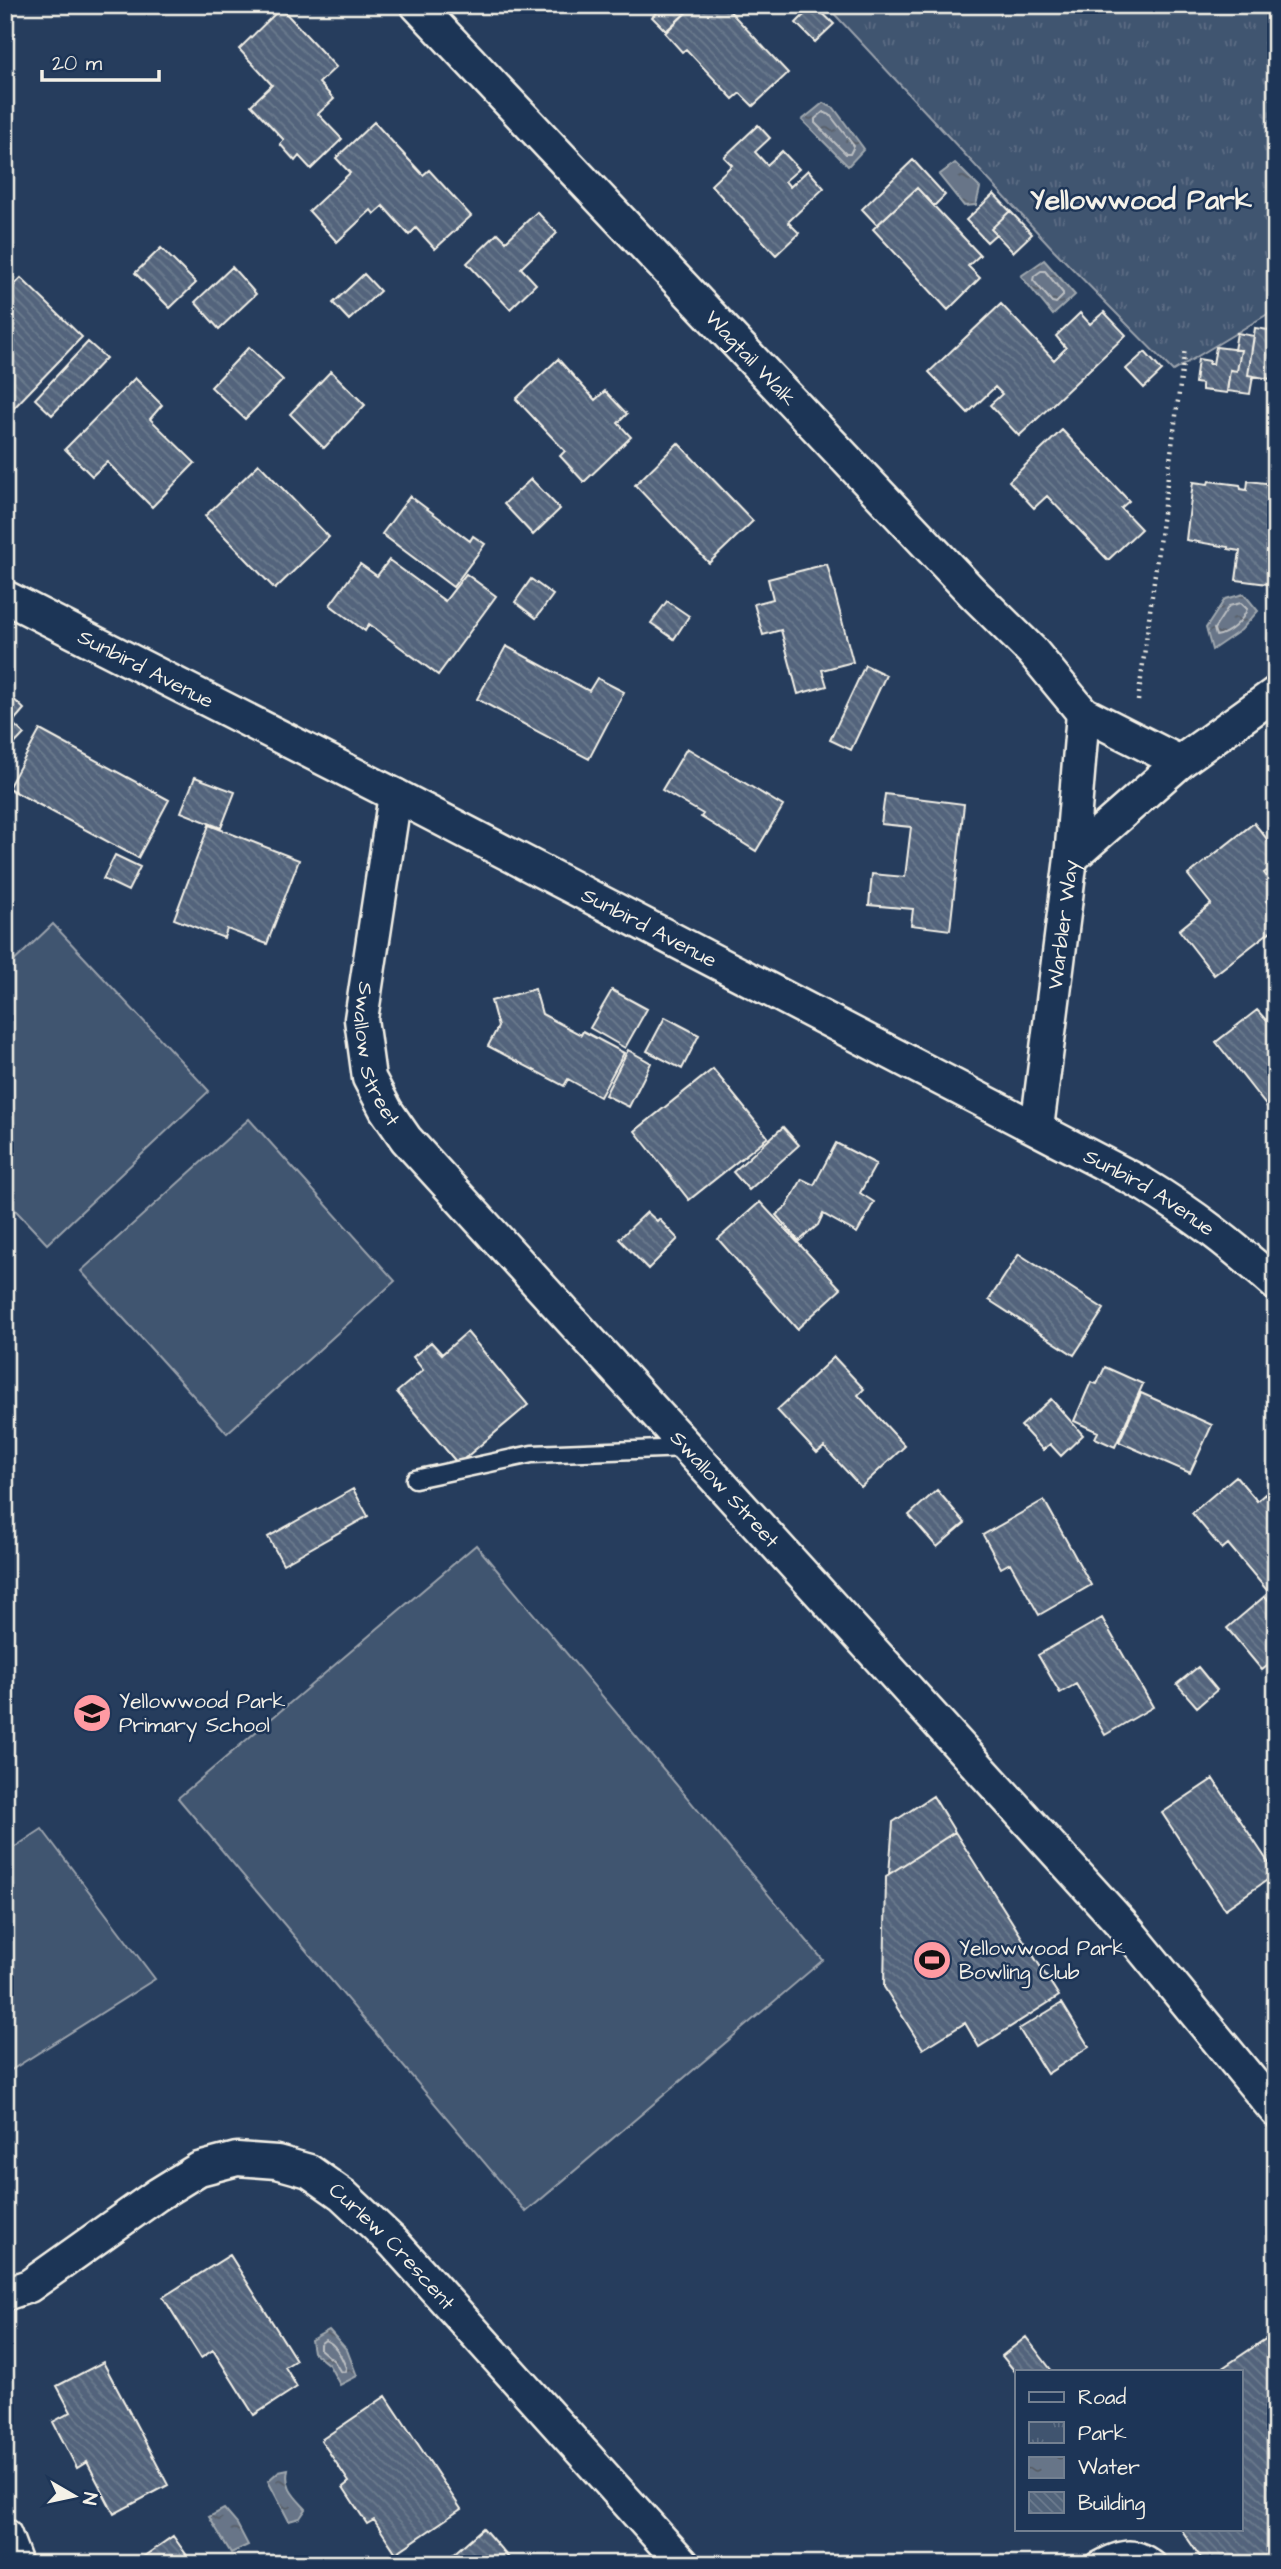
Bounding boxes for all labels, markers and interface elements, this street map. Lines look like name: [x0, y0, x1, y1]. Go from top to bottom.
scale bar: [42, 38, 159, 82]
text: 20 m: [52, 49, 103, 78]
district label: Yellowwood Park: [1030, 181, 1253, 220]
street label: Wagtail Walk: [698, 304, 803, 413]
street label: Sunbird Avenue: [73, 622, 219, 716]
street label: Warbler Way: [1041, 858, 1088, 991]
street label: Sunbird Avenue: [576, 881, 722, 975]
street label: Swallow Street: [346, 980, 407, 1133]
street label: Sunbird Avenue: [1079, 1142, 1221, 1243]
street label: Swallow Street: [663, 1424, 786, 1555]
place label: Yellowwood Park Primary School: [119, 1687, 285, 1742]
school or university icon: Yellowwood Park Primary School: [71, 1692, 113, 1734]
place label: Yellowwood Park Bowling Club: [959, 1934, 1125, 1989]
sports icon: Yellowwood Park Bowling Club: [911, 1939, 953, 1981]
street label: Curlew Crescent: [323, 2176, 462, 2317]
legend: [1015, 2370, 1242, 2530]
text: Road: [1078, 2383, 1126, 2412]
text: Park: [1078, 2419, 1127, 2448]
text: Water: [1078, 2453, 1140, 2482]
north arrow: [38, 2460, 108, 2530]
text: Building: [1078, 2489, 1146, 2520]
text: N: [75, 2490, 104, 2507]

